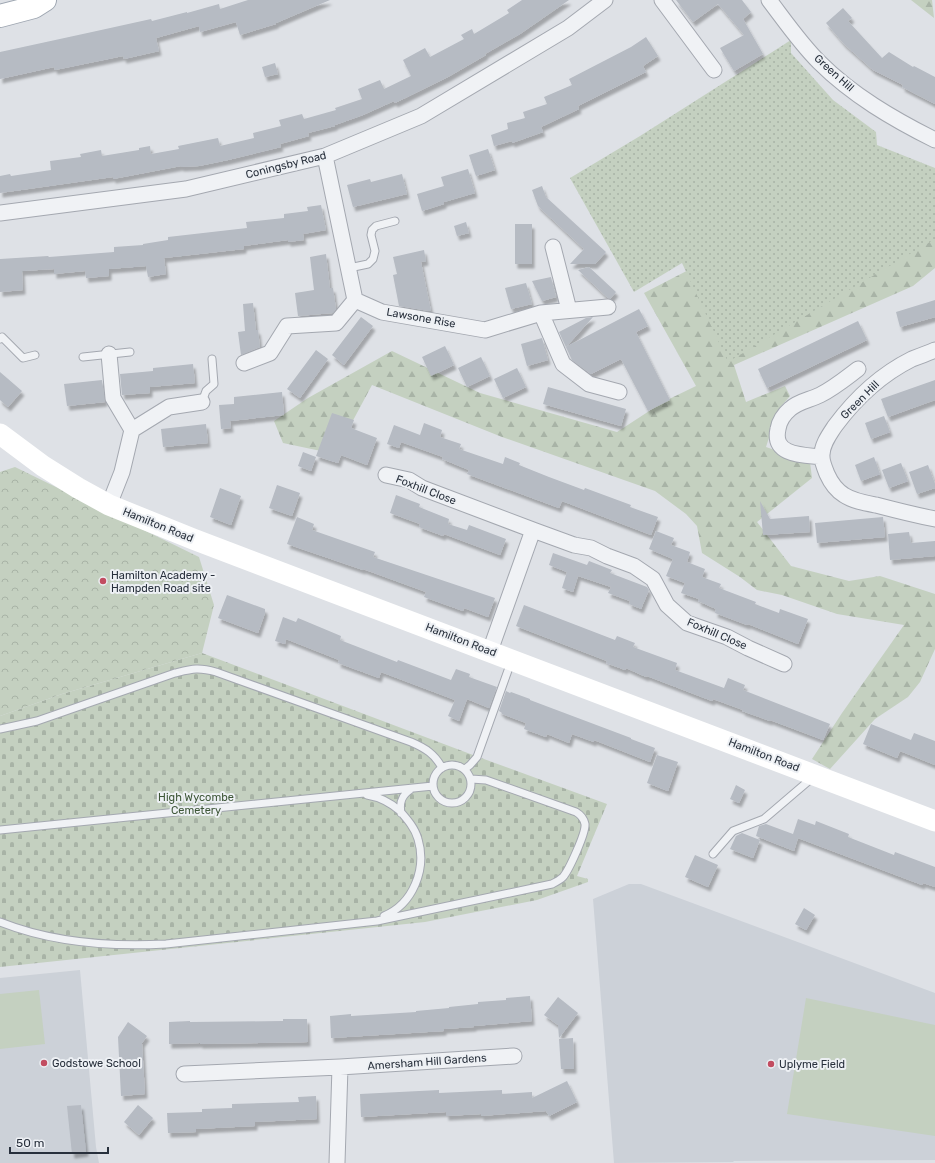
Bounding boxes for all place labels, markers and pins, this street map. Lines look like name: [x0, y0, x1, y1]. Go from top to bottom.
place label: Hamilton Academy - Hampden Road site: [111, 569, 215, 595]
marker: Hamilton Academy - Hampden Road site: [98, 576, 108, 586]
place label: Godstowe School: [52, 1057, 141, 1070]
marker: Godstowe School: [39, 1058, 49, 1068]
place label: Uplyme Field: [779, 1058, 845, 1071]
marker: Uplyme Field: [766, 1059, 776, 1069]

